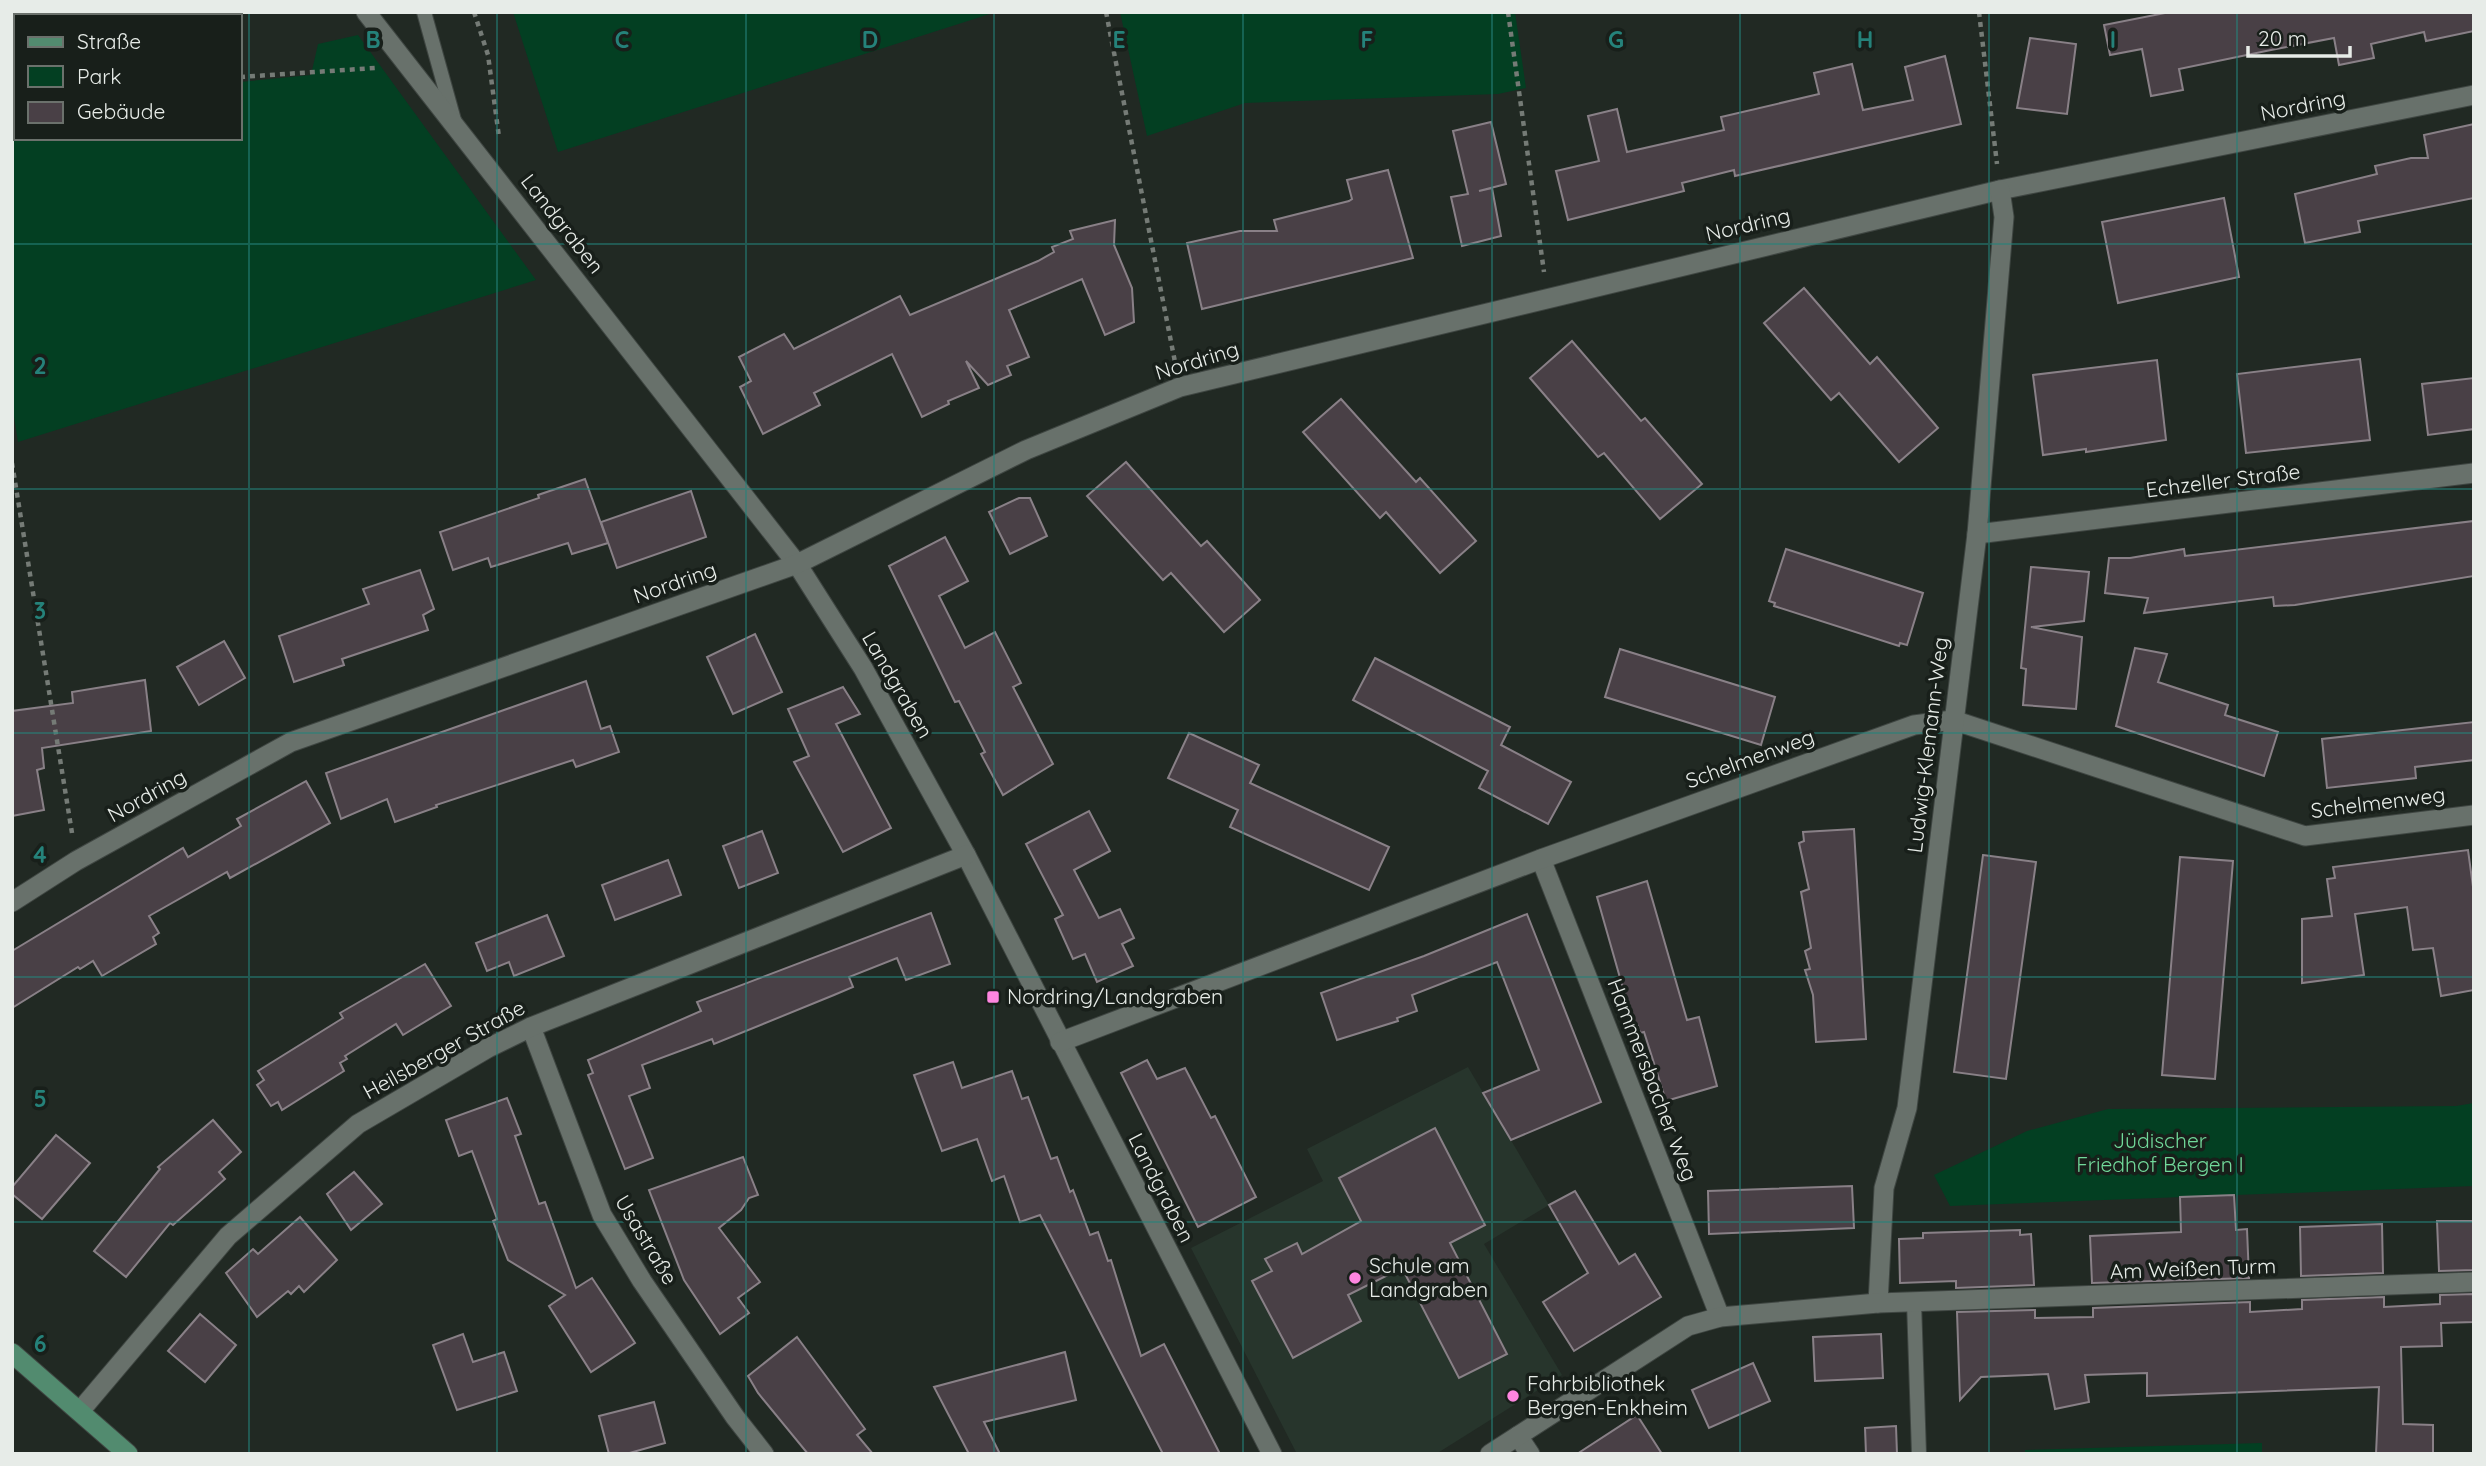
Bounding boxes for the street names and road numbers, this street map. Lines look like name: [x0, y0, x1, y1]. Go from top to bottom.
street label: Nordring: [2258, 84, 2348, 126]
street label: Landgraben: [516, 168, 610, 278]
street label: Nordring: [1703, 202, 1793, 246]
street label: Nordring: [1152, 335, 1242, 385]
street label: Echzeller Straße: [2144, 458, 2302, 502]
street label: Nordring: [630, 556, 720, 608]
street label: Landgraben: [857, 626, 939, 743]
street label: Ludwig-Klemann-Weg: [1901, 635, 1953, 854]
street label: Schelmenweg: [1682, 723, 1818, 793]
street label: Nordring: [103, 763, 190, 827]
street label: Schelmenweg: [2309, 781, 2447, 823]
street label: Hammersbacher Weg: [1602, 975, 1704, 1185]
street label: Heilsberger Straße: [358, 994, 529, 1104]
street label: Landgraben: [1123, 1129, 1201, 1247]
street label: Usastraße: [610, 1190, 684, 1289]
street label: Am Weißen Turm: [2109, 1252, 2277, 1284]

